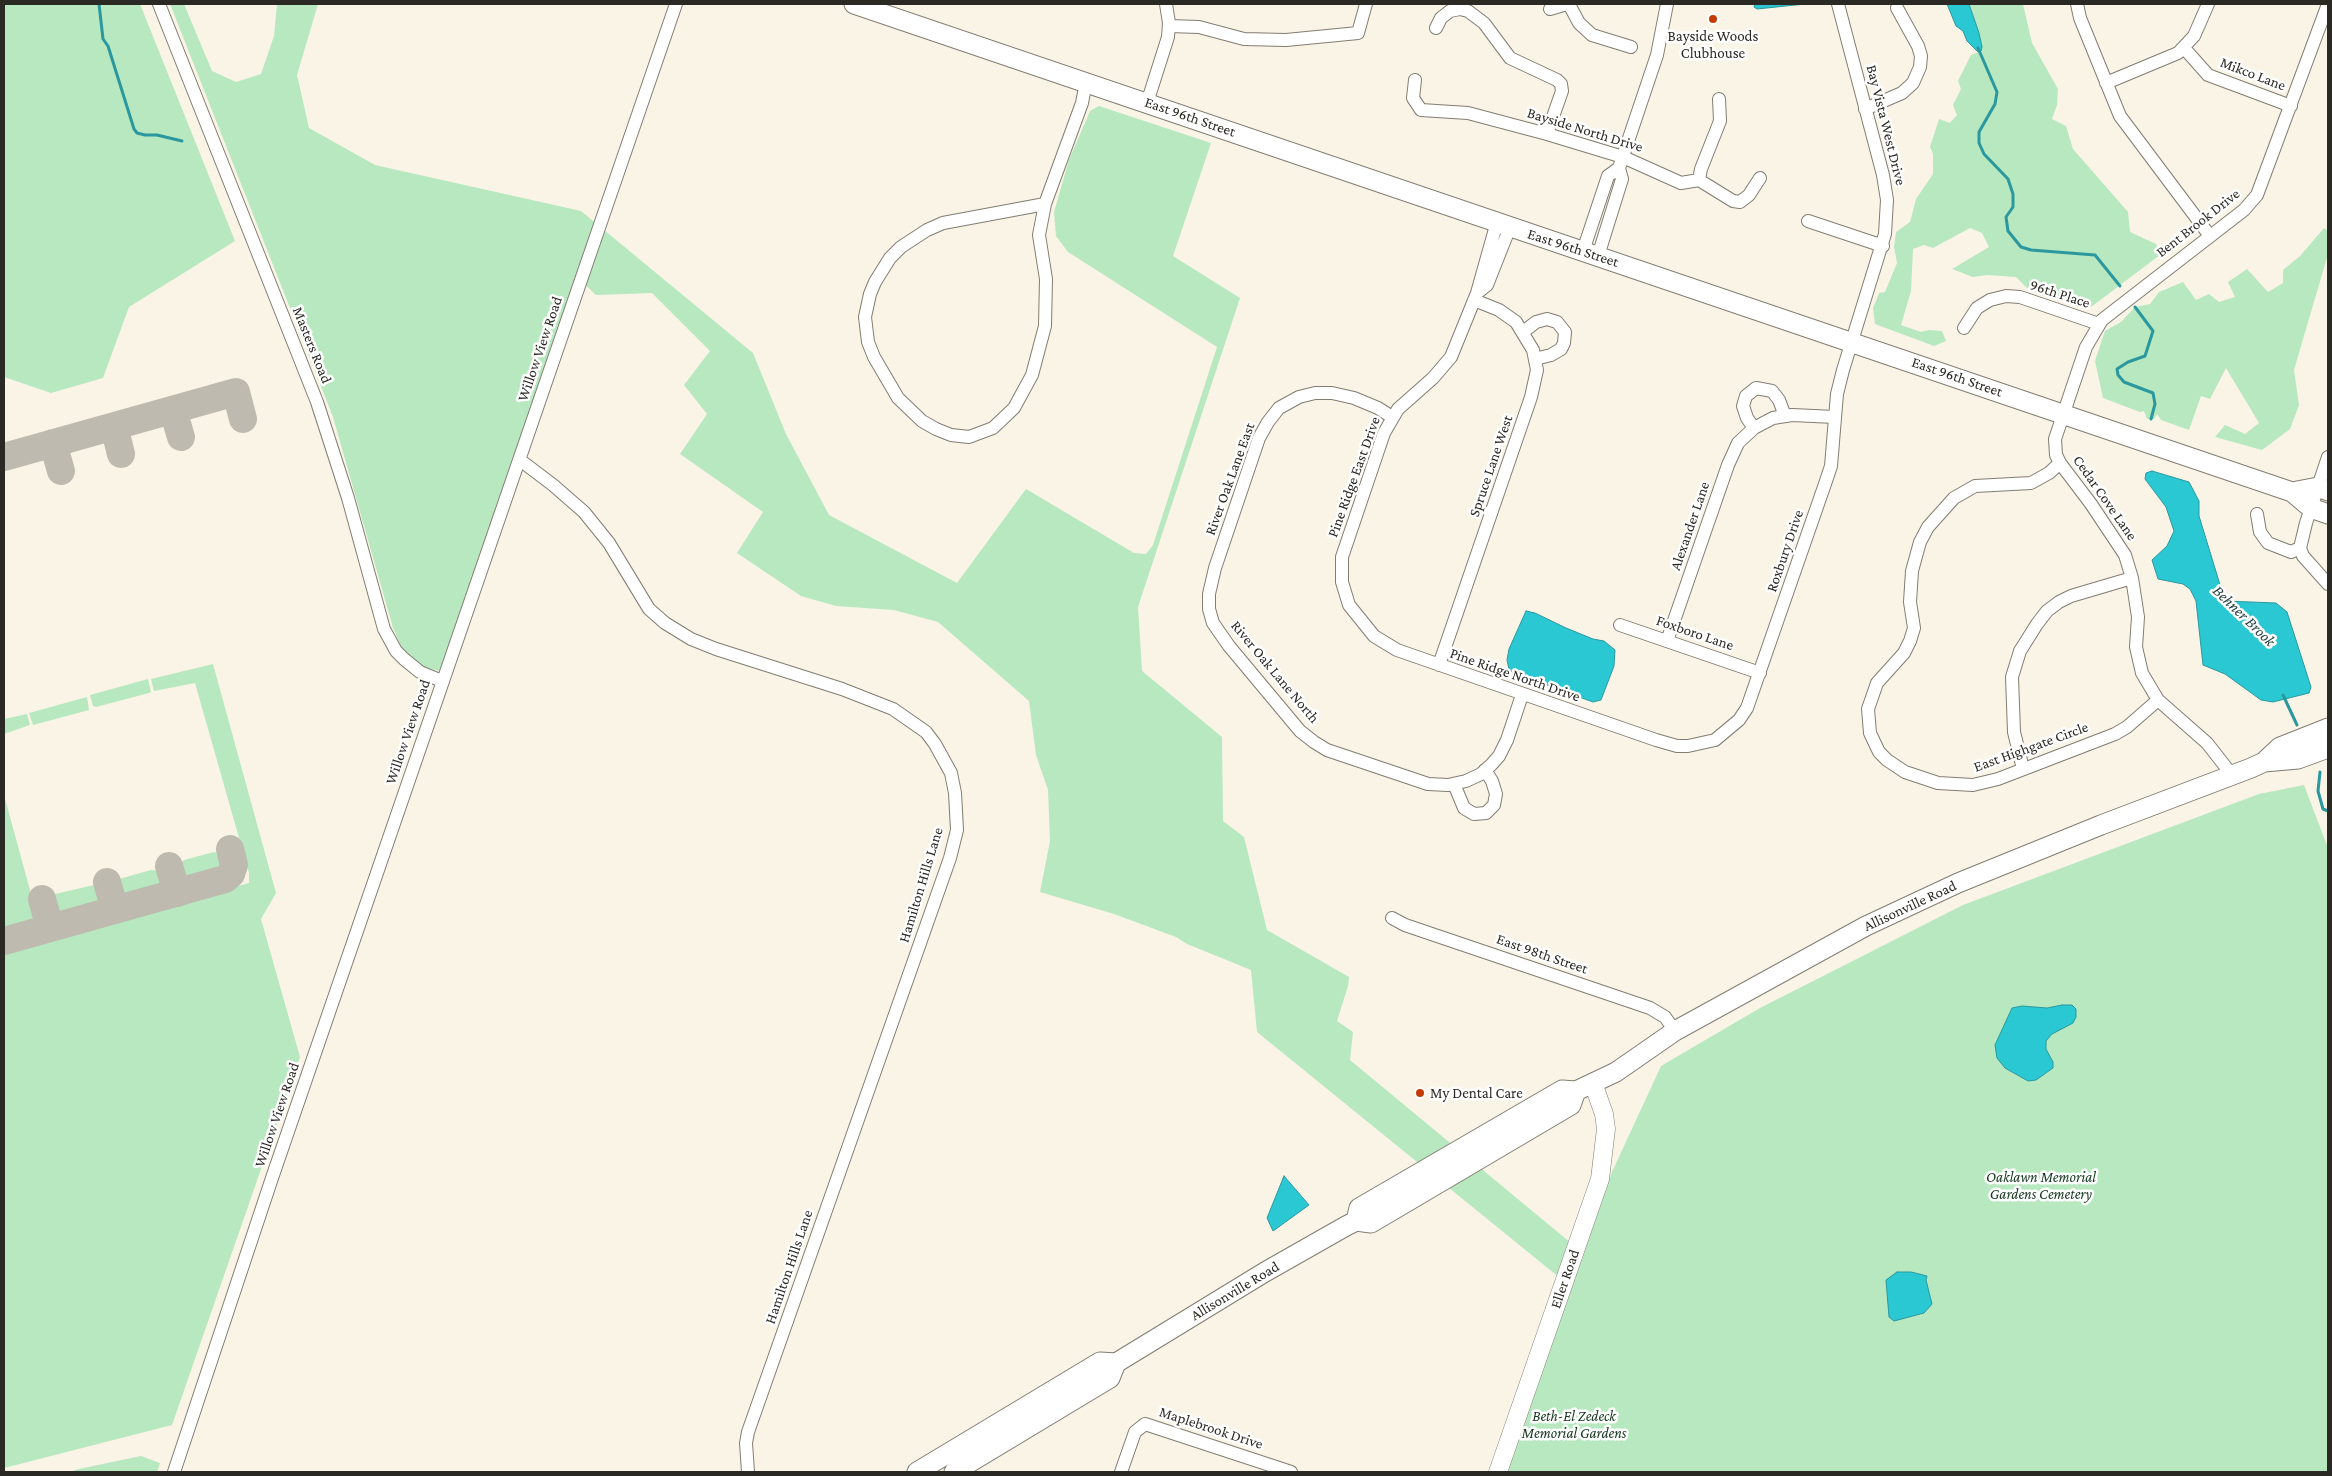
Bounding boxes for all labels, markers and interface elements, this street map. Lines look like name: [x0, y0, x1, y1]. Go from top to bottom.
marker: Bayside Woods Clubhouse: [1707, 13, 1719, 25]
place label: Bayside Woods Clubhouse: [1668, 27, 1758, 62]
street label: Mikco Lane: [2218, 53, 2288, 95]
street label: Bay Vista West Drive: [1862, 63, 1910, 187]
street label: East 96th Street: [1142, 93, 1238, 141]
street label: Bayside North Drive: [1525, 104, 1645, 156]
street label: Bent Brook Drive: [2153, 185, 2243, 261]
street label: East 96th Street: [1525, 225, 1621, 271]
street label: 96th Place: [2028, 276, 2092, 312]
street label: Willow View Road: [514, 294, 566, 404]
street label: Masters Road: [288, 304, 336, 386]
street label: East 96th Street: [1909, 353, 2005, 401]
street label: Spruce Lane West: [1465, 413, 1517, 519]
street label: Pine Ridge East Drive: [1324, 414, 1384, 540]
street label: River Oak Lane East: [1201, 420, 1259, 538]
street label: Cedar Cove Lane: [2069, 452, 2141, 544]
street label: Alexander Lane: [1666, 479, 1714, 573]
street label: Roxbury Drive: [1763, 508, 1807, 594]
water label: Behner Brook: [2209, 581, 2279, 651]
street label: Foxboro Lane: [1654, 611, 1736, 655]
street label: River Oak Lane North: [1227, 617, 1323, 727]
street label: Pine Ridge North Drive: [1447, 644, 1583, 706]
street label: Willow View Road: [382, 677, 434, 787]
street label: East Highgate Circle: [1971, 718, 2091, 776]
street label: Hamilton Hills Lane: [895, 825, 947, 945]
street label: Allisonville Road: [1861, 877, 1959, 935]
street label: East 98th Street: [1494, 930, 1590, 978]
street label: Willow View Road: [251, 1060, 303, 1170]
place label: My Dental Care: [1430, 1084, 1523, 1102]
marker: My Dental Care: [1414, 1087, 1426, 1099]
park label: Oaklawn Memorial Gardens Cemetery: [1986, 1168, 2096, 1203]
street label: Hamilton Hills Lane: [761, 1208, 817, 1326]
street label: Eller Road: [1547, 1247, 1583, 1311]
street label: Allisonville Road: [1187, 1257, 1283, 1325]
street label: Maplebrook Drive: [1157, 1403, 1265, 1453]
park label: Beth-El Zedeck Memorial Gardens: [1522, 1407, 1626, 1442]

